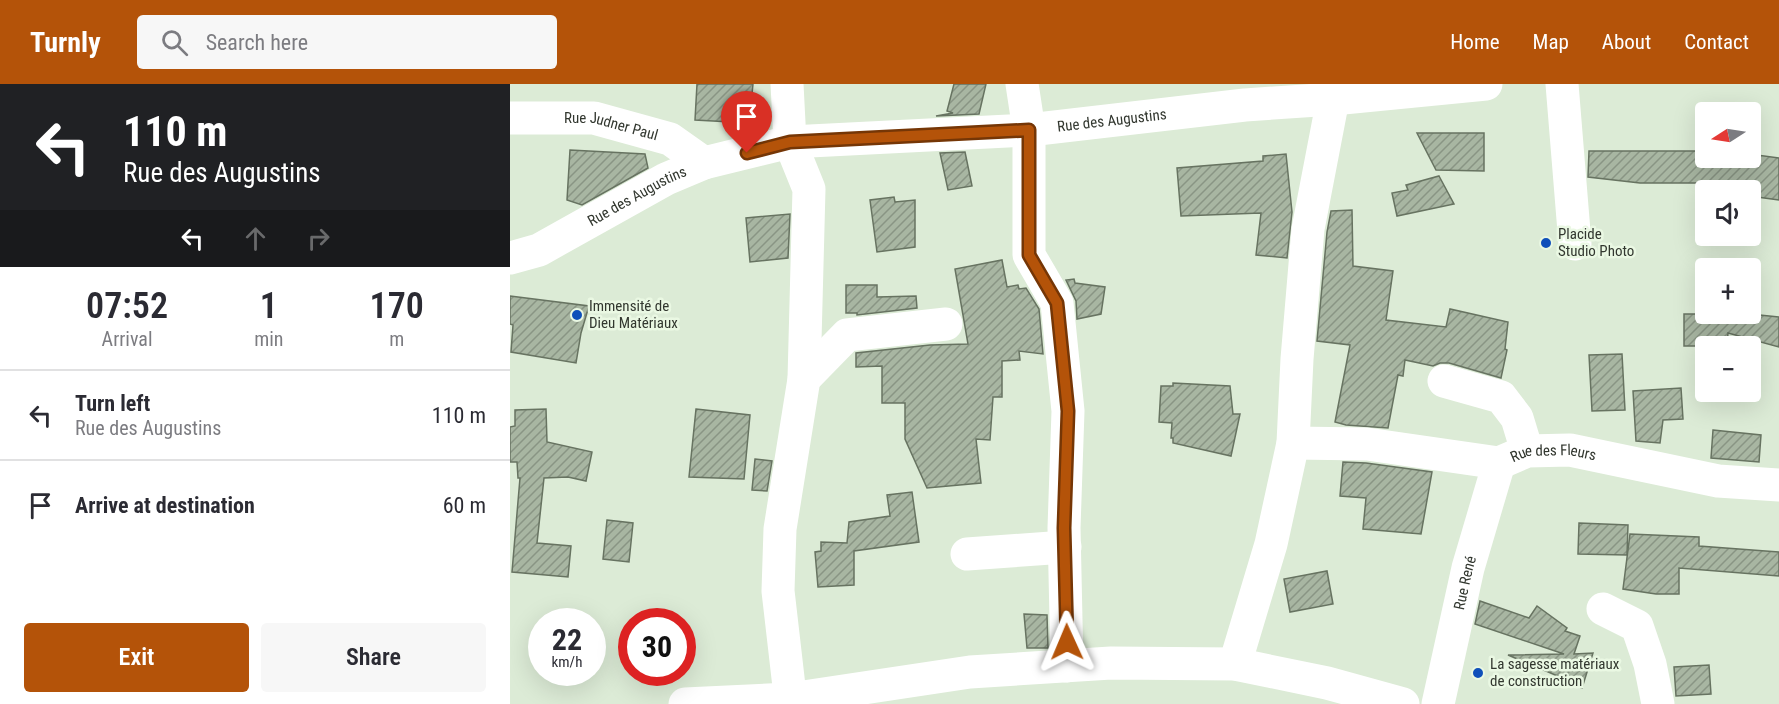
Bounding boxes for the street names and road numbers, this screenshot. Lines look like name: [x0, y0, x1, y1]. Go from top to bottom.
street label: Rue des Augustins: [1056, 105, 1168, 136]
street label: Rue Judner Paul: [564, 109, 660, 144]
street label: Rue des Augustins: [584, 162, 689, 230]
street label: Rue des Fleurs: [1508, 441, 1598, 466]
street label: Rue René: [1450, 554, 1480, 612]

